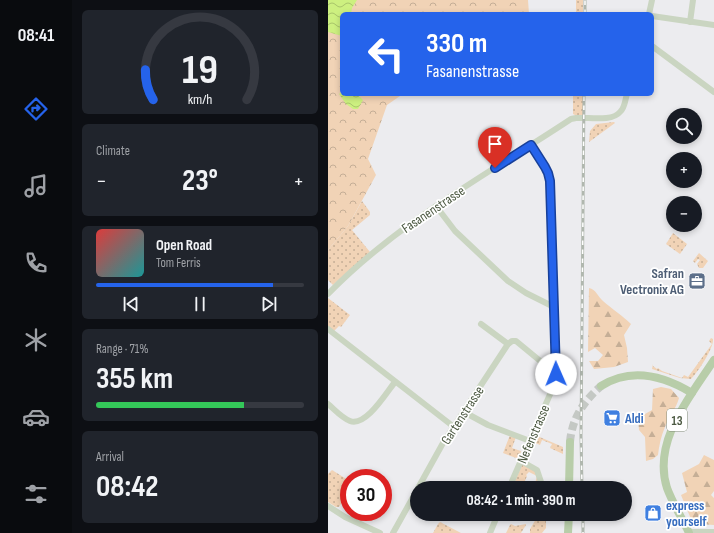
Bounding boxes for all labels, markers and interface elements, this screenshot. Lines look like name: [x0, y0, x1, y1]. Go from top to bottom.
text: 08:41: [18, 25, 54, 46]
text: 330 m: [426, 27, 487, 60]
icon: left: [360, 28, 412, 80]
text: 19: [182, 46, 218, 95]
text: Fasanenstrasse: [426, 61, 519, 82]
text: km/h: [188, 91, 212, 108]
icon: directions: [22, 95, 50, 123]
map controls: [666, 108, 702, 232]
button: search: [666, 108, 702, 144]
pin: [478, 127, 512, 168]
icon: arrive: [484, 133, 506, 155]
text: Climate: [96, 143, 130, 159]
button: +: [666, 152, 702, 188]
text: 23°: [182, 163, 218, 199]
text: −: [96, 168, 107, 195]
text: +: [293, 168, 304, 195]
icon: music: [22, 172, 50, 200]
street label: Fasanenstrasse: [399, 182, 468, 237]
button: −: [666, 196, 702, 232]
text: Open Road: [156, 236, 212, 255]
icon: phone: [22, 249, 50, 277]
text: Tom Ferris: [156, 255, 201, 271]
place label: Safran Vectronix AG: [620, 265, 684, 298]
office icon: Safran Vectronix AG: [687, 271, 707, 291]
icon: previous: [120, 293, 142, 315]
icon: pause: [189, 293, 211, 315]
icon: next: [258, 293, 280, 315]
icon: climate: [22, 326, 50, 354]
text: Range · 71%: [96, 341, 149, 357]
position arrow: [535, 353, 577, 395]
text: 355 km: [96, 361, 173, 397]
street label: Gartenstrasse: [437, 383, 488, 448]
street label: Nefenstrasse: [513, 402, 553, 466]
icon: car: [22, 403, 50, 431]
supermarket icon: Aldi: [602, 408, 622, 428]
road number: 13: [667, 409, 687, 431]
place label: Aldi: [624, 410, 644, 427]
text: Arrival: [96, 449, 124, 465]
text: 08:42: [96, 469, 158, 505]
speed limit sign: 30: [340, 469, 392, 521]
icon: filters: [22, 480, 50, 508]
text: 08:42 · 1 min · 390 m: [467, 491, 575, 510]
place label: express yourself: [666, 497, 707, 530]
shop icon: express yourself: [643, 503, 663, 523]

